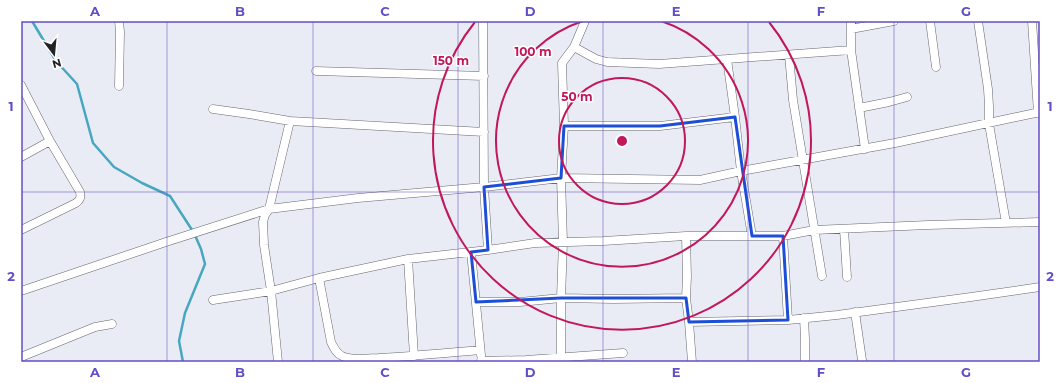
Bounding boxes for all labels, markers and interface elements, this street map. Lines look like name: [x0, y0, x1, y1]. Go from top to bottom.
text: A: [89, 3, 101, 19]
text: B: [235, 3, 245, 19]
text: C: [380, 3, 390, 19]
text: D: [525, 3, 536, 19]
text: E: [672, 3, 681, 19]
text: F: [817, 3, 825, 19]
text: G: [961, 3, 971, 19]
north arrow: [34, 34, 74, 74]
text: 100 m: [515, 44, 551, 59]
text: 150 m: [433, 53, 469, 68]
text: N: [51, 56, 63, 72]
text: 50 m: [561, 89, 593, 104]
text: 1: [8, 98, 14, 114]
text: 1: [1047, 98, 1053, 114]
centre of rings: [615, 134, 629, 148]
text: 2: [7, 268, 15, 284]
text: 2: [1046, 268, 1054, 284]
text: A: [89, 364, 101, 380]
text: B: [235, 364, 245, 380]
text: C: [380, 364, 390, 380]
text: D: [525, 364, 536, 380]
text: E: [672, 364, 681, 380]
text: F: [817, 364, 825, 380]
text: G: [961, 364, 971, 380]

